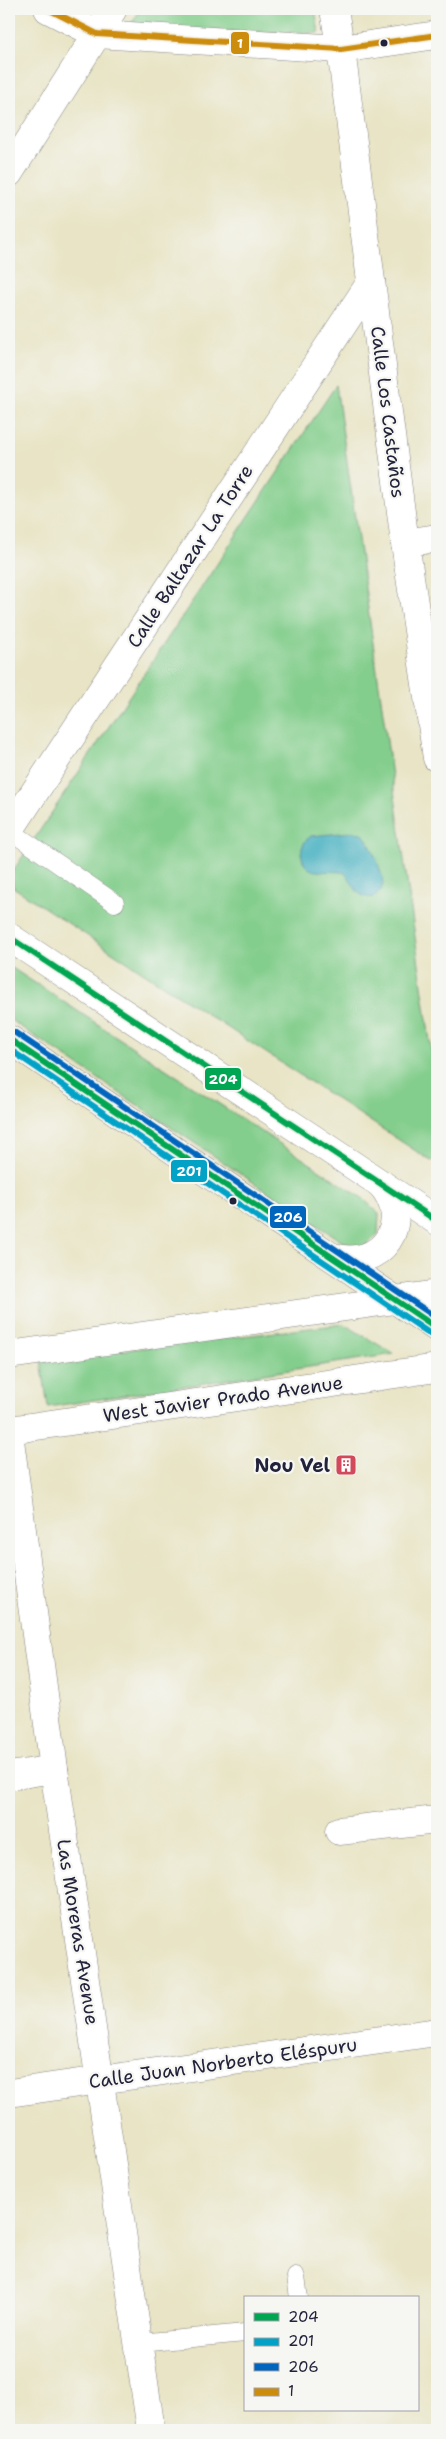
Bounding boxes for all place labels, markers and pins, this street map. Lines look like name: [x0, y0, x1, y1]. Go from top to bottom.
unlabelled marker: [379, 38, 389, 48]
unlabelled marker: [228, 1196, 238, 1206]
place label: Nou Vel: [254, 1453, 330, 1478]
building icon: Nou Vel: [334, 1453, 358, 1477]

